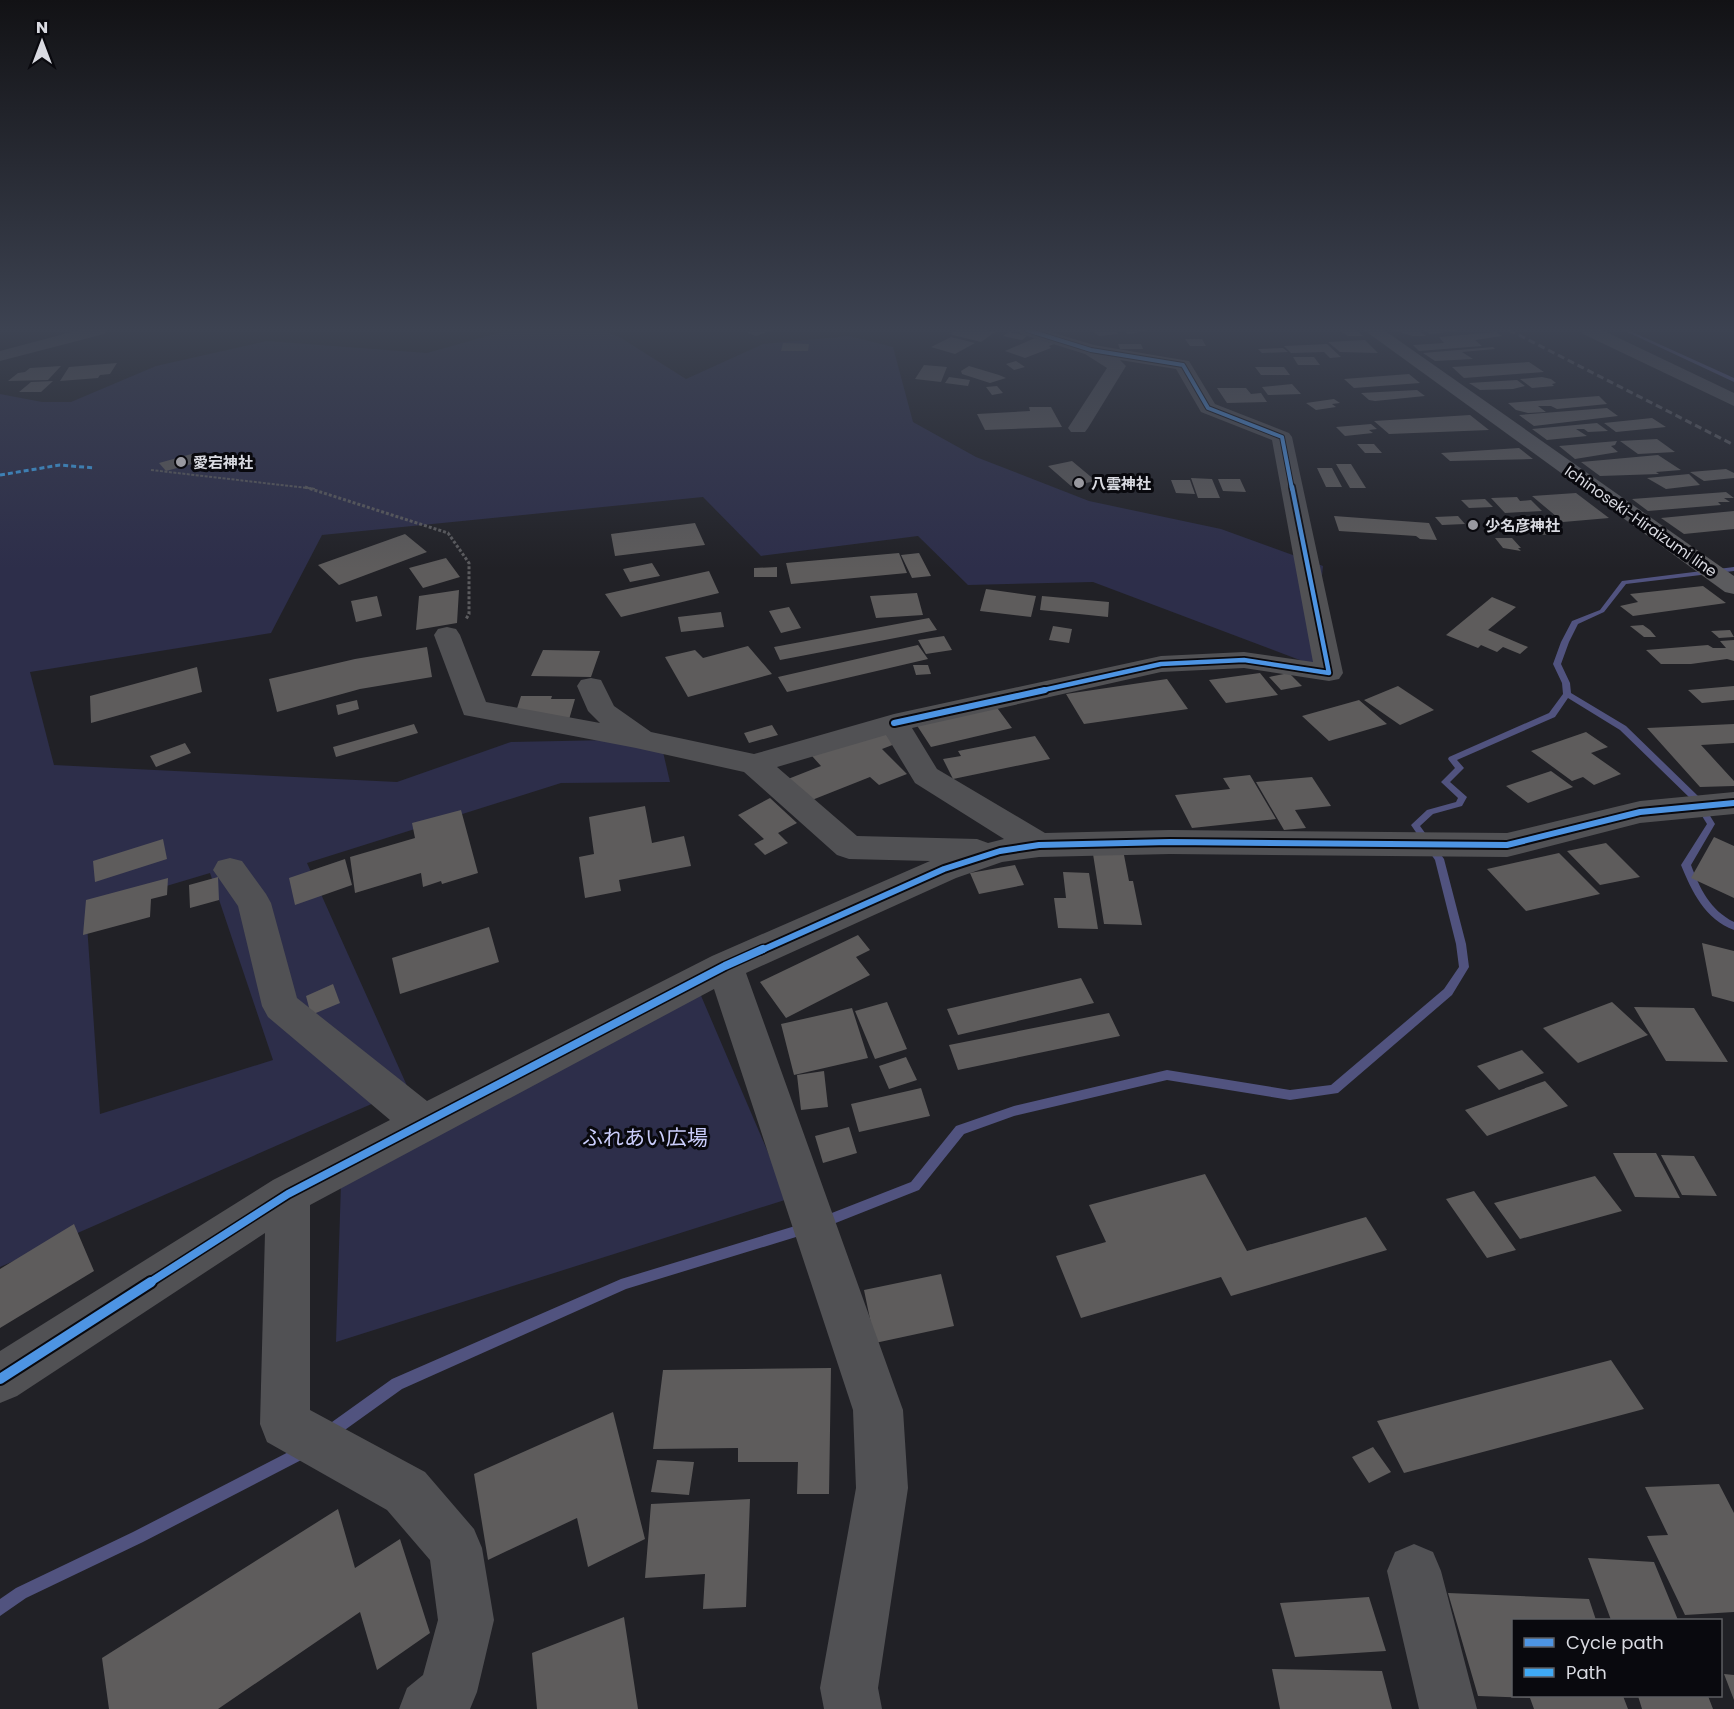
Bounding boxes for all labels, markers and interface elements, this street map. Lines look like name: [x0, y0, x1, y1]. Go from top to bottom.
north arrow: [12, 12, 72, 72]
text: N: [36, 16, 48, 39]
place label: 愛宕神社: [193, 452, 253, 473]
marker: 愛宕神社: [174, 455, 188, 469]
street label: Ichinoseki-Hiraizumi line: [1561, 460, 1721, 582]
place label: 八雲神社: [1091, 473, 1151, 494]
marker: 八雲神社: [1072, 476, 1086, 490]
place label: 少名彦神社: [1485, 515, 1560, 536]
marker: 少名彦神社: [1466, 518, 1480, 532]
park label: ふれあい広場: [582, 1123, 708, 1152]
legend: [1512, 1619, 1722, 1697]
text: Cycle path: [1566, 1630, 1664, 1655]
text: Path: [1566, 1660, 1607, 1685]

